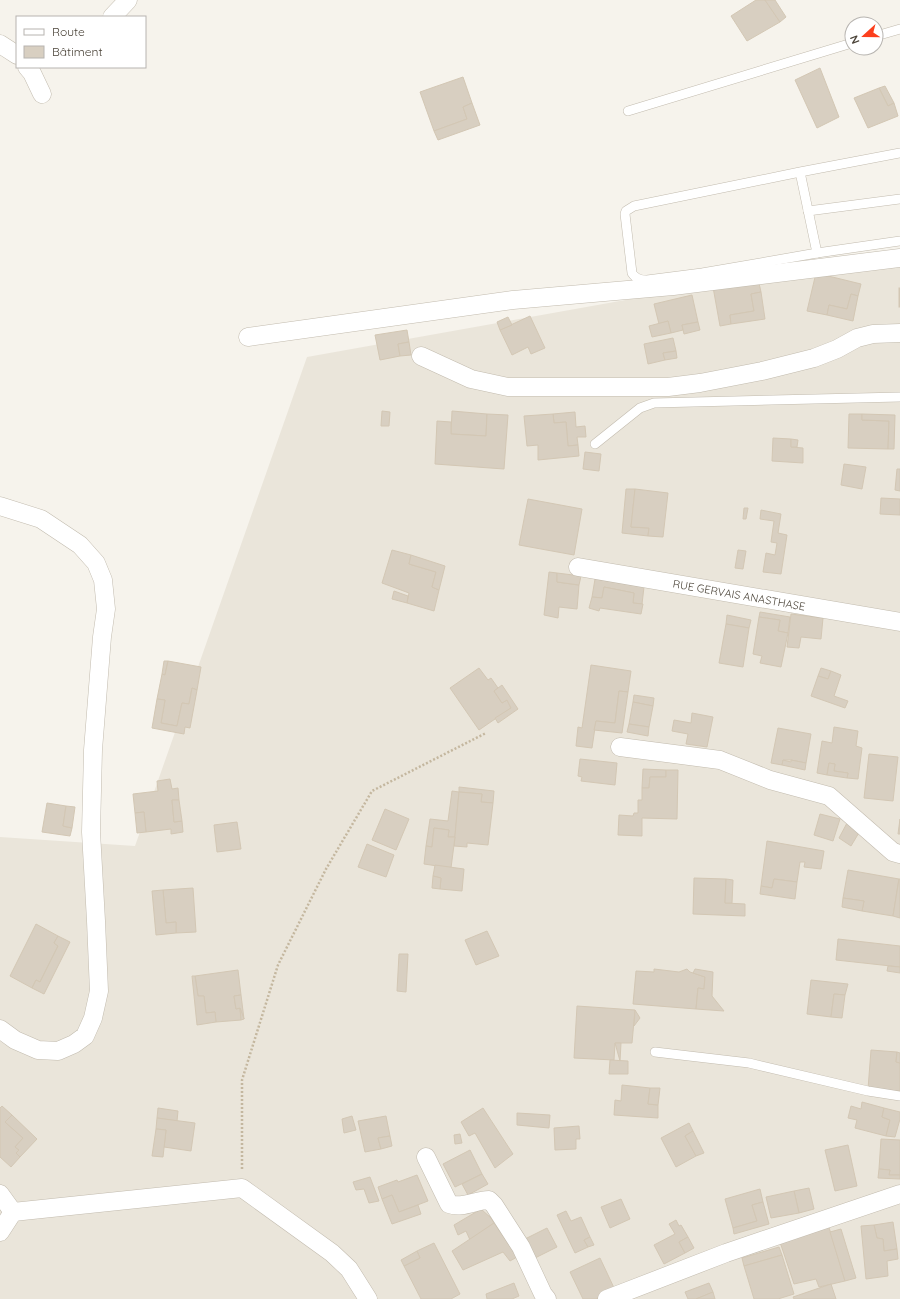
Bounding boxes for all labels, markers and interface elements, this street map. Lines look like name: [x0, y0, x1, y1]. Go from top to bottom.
legend: [16, 16, 146, 68]
north arrow: [844, 16, 884, 56]
text: Route: [52, 24, 85, 39]
text: N: [847, 33, 863, 46]
text: Bâtiment: [52, 44, 102, 59]
street label: RUE GERVAIS ANASTHASE: [672, 576, 806, 614]

